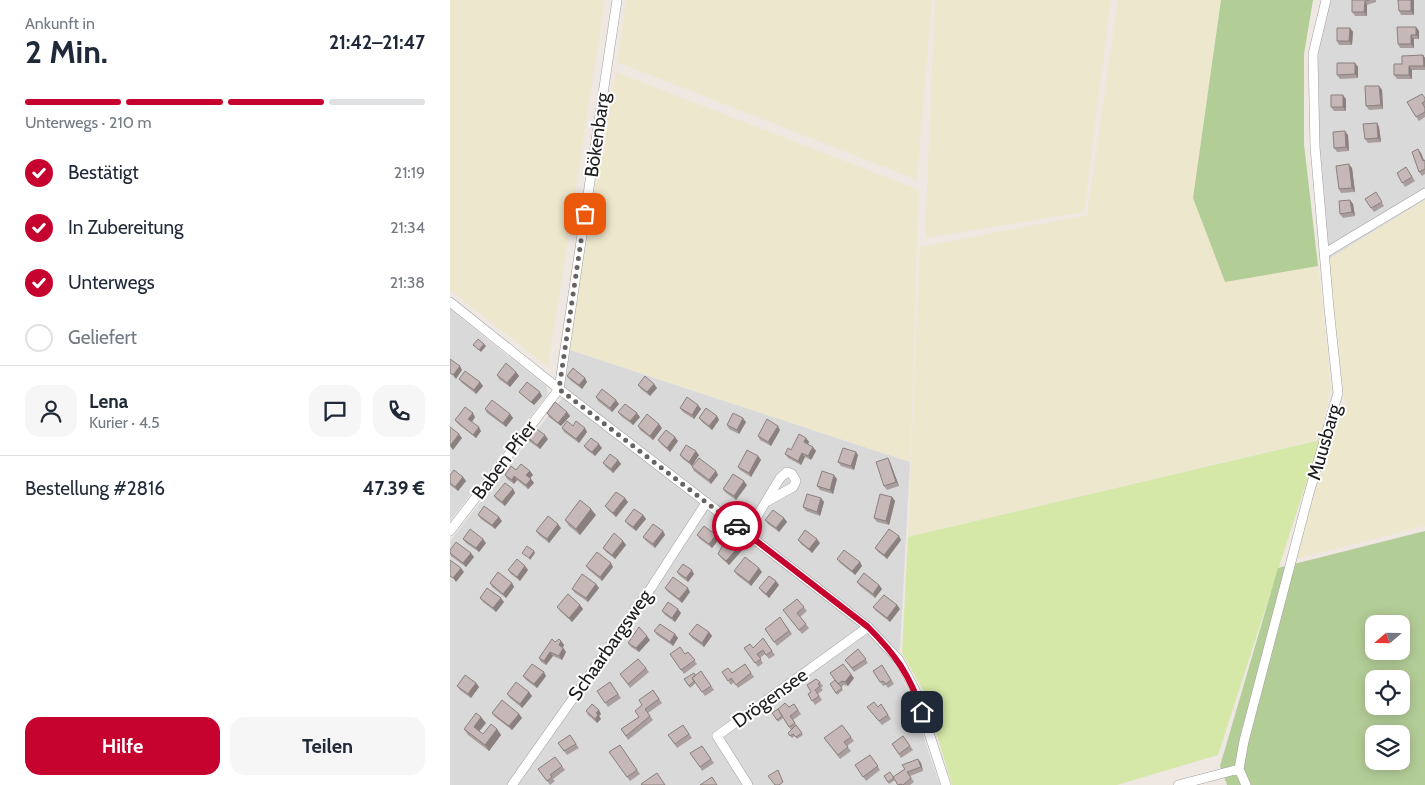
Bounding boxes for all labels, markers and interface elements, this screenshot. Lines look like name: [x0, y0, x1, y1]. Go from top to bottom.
text: Ankunft in: [25, 14, 95, 33]
text: 21:42–21:47: [329, 31, 425, 54]
text: 2 Min.: [25, 32, 108, 71]
street label: Bökenbarg: [580, 91, 614, 179]
text: Unterwegs · 210 m: [25, 113, 151, 132]
icon: check: [25, 159, 53, 187]
text: Bestätigt: [68, 161, 139, 184]
text: 21:19: [394, 163, 425, 182]
pin: [564, 193, 606, 235]
icon: bag: [571, 200, 599, 228]
icon: check: [25, 214, 53, 242]
text: In Zubereitung: [68, 216, 184, 239]
text: 21:34: [390, 218, 425, 237]
icon: check: [25, 269, 53, 297]
text: Unterwegs: [68, 271, 155, 294]
text: 21:38: [390, 273, 425, 292]
text: Geliefert: [68, 326, 137, 349]
button: person: [25, 385, 77, 437]
button: chat: [309, 385, 361, 437]
button: phone: [373, 385, 425, 437]
text: Lena: [89, 390, 128, 413]
street label: Muusbarg: [1302, 401, 1346, 483]
text: Kurier · 4.5: [89, 413, 160, 432]
street label: Baben Pfier: [467, 416, 541, 504]
text: Bestellung #2816: [25, 477, 165, 500]
text: 47.39 €: [363, 477, 425, 500]
courier: [712, 501, 762, 551]
icon: car: [723, 512, 751, 540]
street label: Schaarbargsweg: [563, 585, 657, 705]
north arrow: [1365, 615, 1410, 660]
map controls: [1365, 615, 1410, 770]
street label: Drögensee: [728, 663, 812, 733]
button: locate: [1365, 670, 1410, 715]
pin: [901, 691, 943, 733]
icon: home: [908, 698, 936, 726]
button: Hilfe: [25, 717, 220, 775]
button: Teilen: [230, 717, 425, 775]
button: layers: [1365, 725, 1410, 770]

